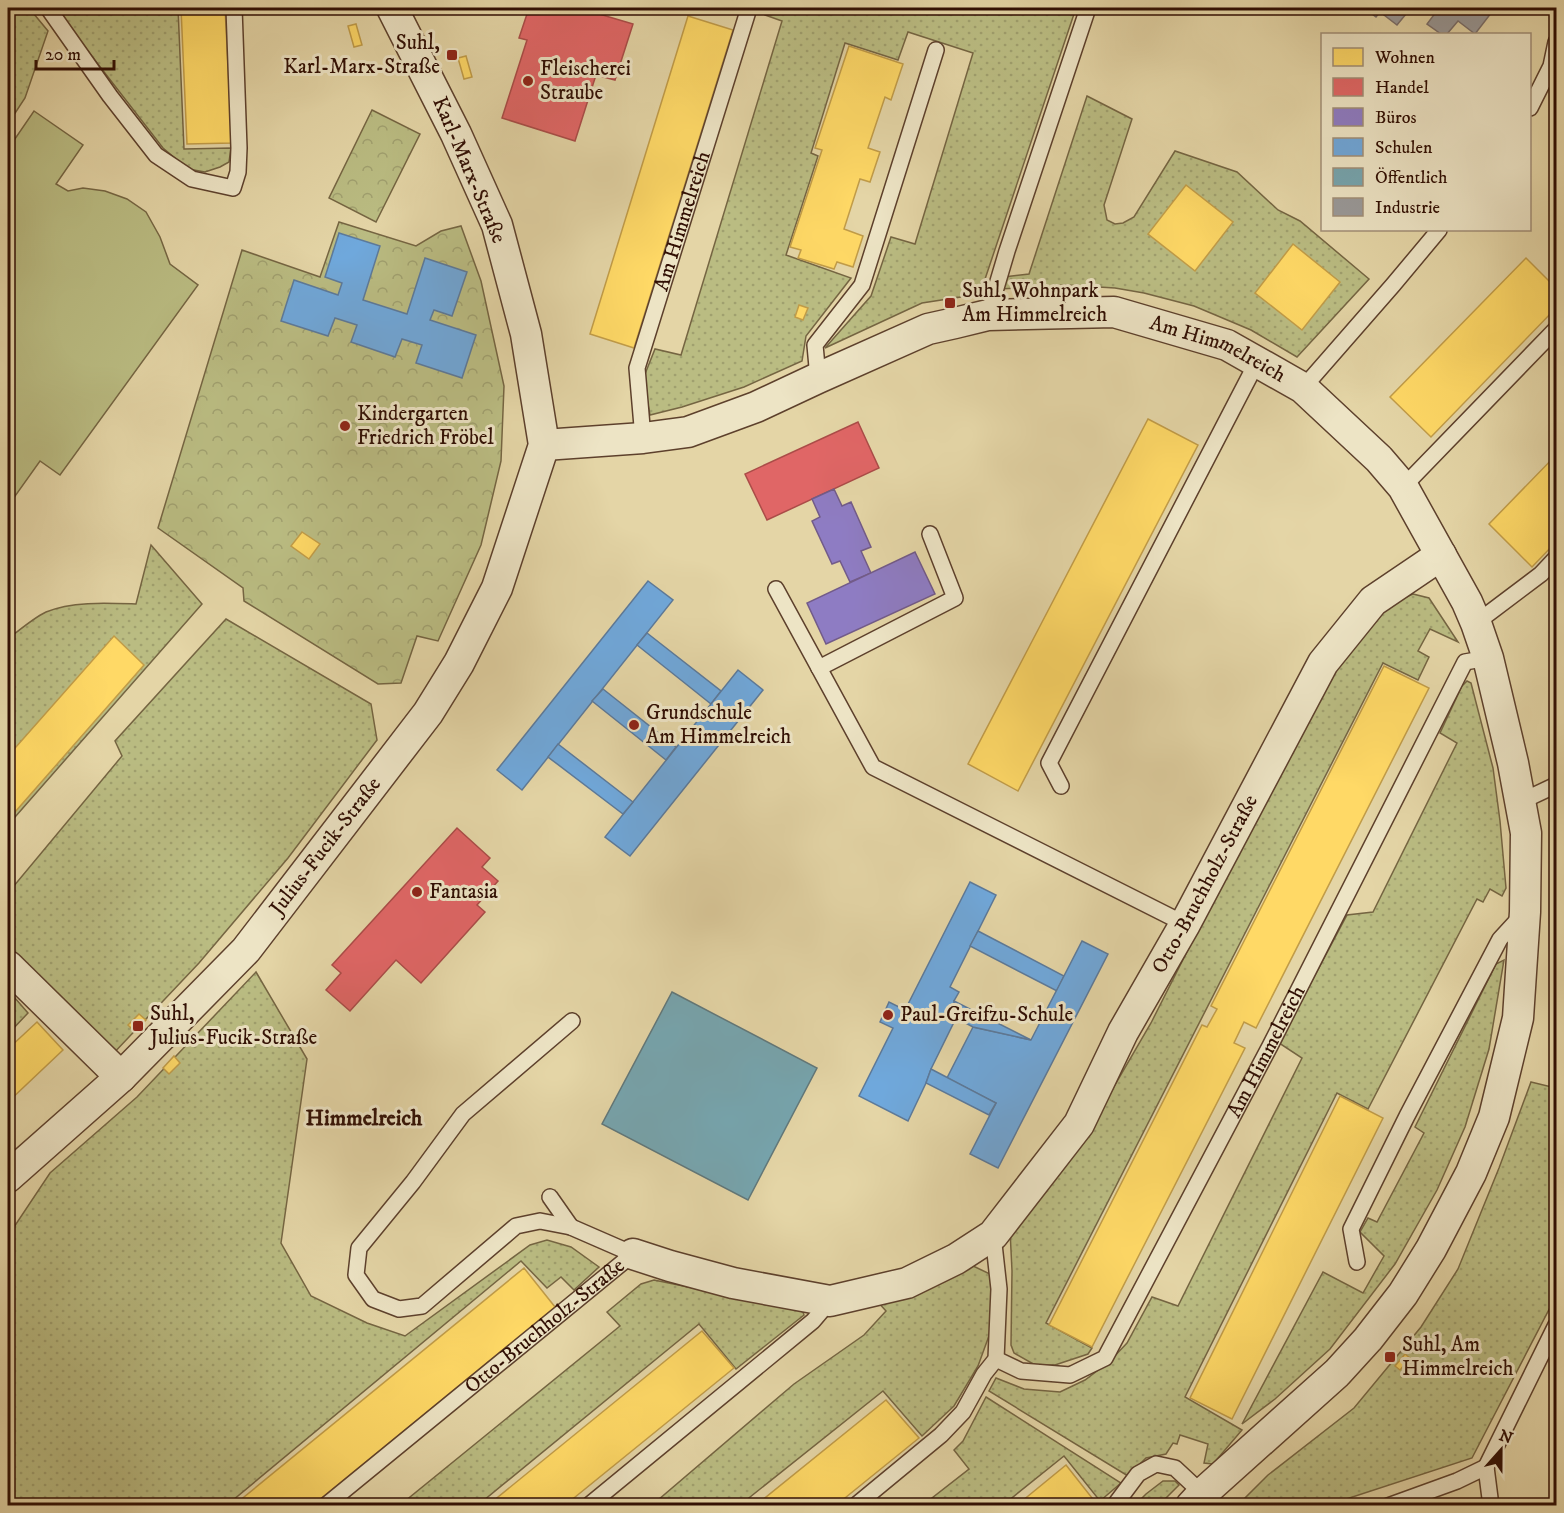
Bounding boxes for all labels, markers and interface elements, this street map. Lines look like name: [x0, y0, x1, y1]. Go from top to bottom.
place label: Suhl, Karl-Marx-Straße: [283, 30, 440, 80]
scale bar: [36, 33, 114, 71]
legend: [1321, 33, 1531, 231]
text: 20 m: [45, 44, 81, 66]
text: Wohnen: [1374, 47, 1436, 69]
marker: Suhl, Karl-Marx-Straße: [445, 48, 459, 62]
place label: Fleischerei Straube: [540, 56, 631, 106]
marker: Fleischerei Straube: [521, 74, 535, 88]
text: Handel: [1375, 77, 1430, 99]
street label: Karl-Marx-Straße: [426, 93, 512, 248]
text: Büros: [1375, 107, 1417, 129]
text: Schulen: [1375, 137, 1433, 159]
street label: Am Himmelreich: [649, 148, 717, 294]
text: Öffentlich: [1375, 167, 1448, 189]
text: Industrie: [1375, 197, 1440, 219]
place label: Suhl, Wohnpark Am Himmelreich: [962, 278, 1107, 328]
marker: Suhl, Wohnpark Am Himmelreich: [943, 296, 957, 310]
street label: Am Himmelreich: [1147, 310, 1290, 388]
place label: Kindergarten Friedrich Fröbel: [357, 401, 494, 451]
marker: Kindergarten Friedrich Fröbel: [338, 419, 352, 433]
place label: Grundschule Am Himmelreich: [646, 700, 791, 750]
marker: Grundschule Am Himmelreich: [627, 718, 641, 732]
street label: Julius-Fucik-Straße: [263, 772, 387, 922]
street label: Otto-Bruchholz-Straße: [1146, 790, 1264, 978]
place label: Fantasia: [429, 879, 498, 905]
marker: Fantasia: [410, 885, 424, 899]
street label: Am Himmelreich: [1221, 981, 1311, 1122]
place label: Suhl, Julius-Fucik-Straße: [148, 1001, 317, 1051]
place label: Paul-Greifzu-Schule: [900, 1002, 1073, 1028]
marker: Paul-Greifzu-Schule: [881, 1008, 895, 1022]
marker: Suhl, Julius-Fucik-Straße: [131, 1019, 145, 1033]
district label: Himmelreich: [306, 1105, 423, 1132]
street label: Otto-Bruchholz-Straße: [459, 1253, 630, 1399]
place label: Suhl, Am Himmelreich: [1402, 1332, 1514, 1382]
marker: Suhl, Am Himmelreich: [1383, 1350, 1397, 1364]
north arrow: [1471, 1420, 1531, 1480]
text: N: [1496, 1425, 1516, 1449]

